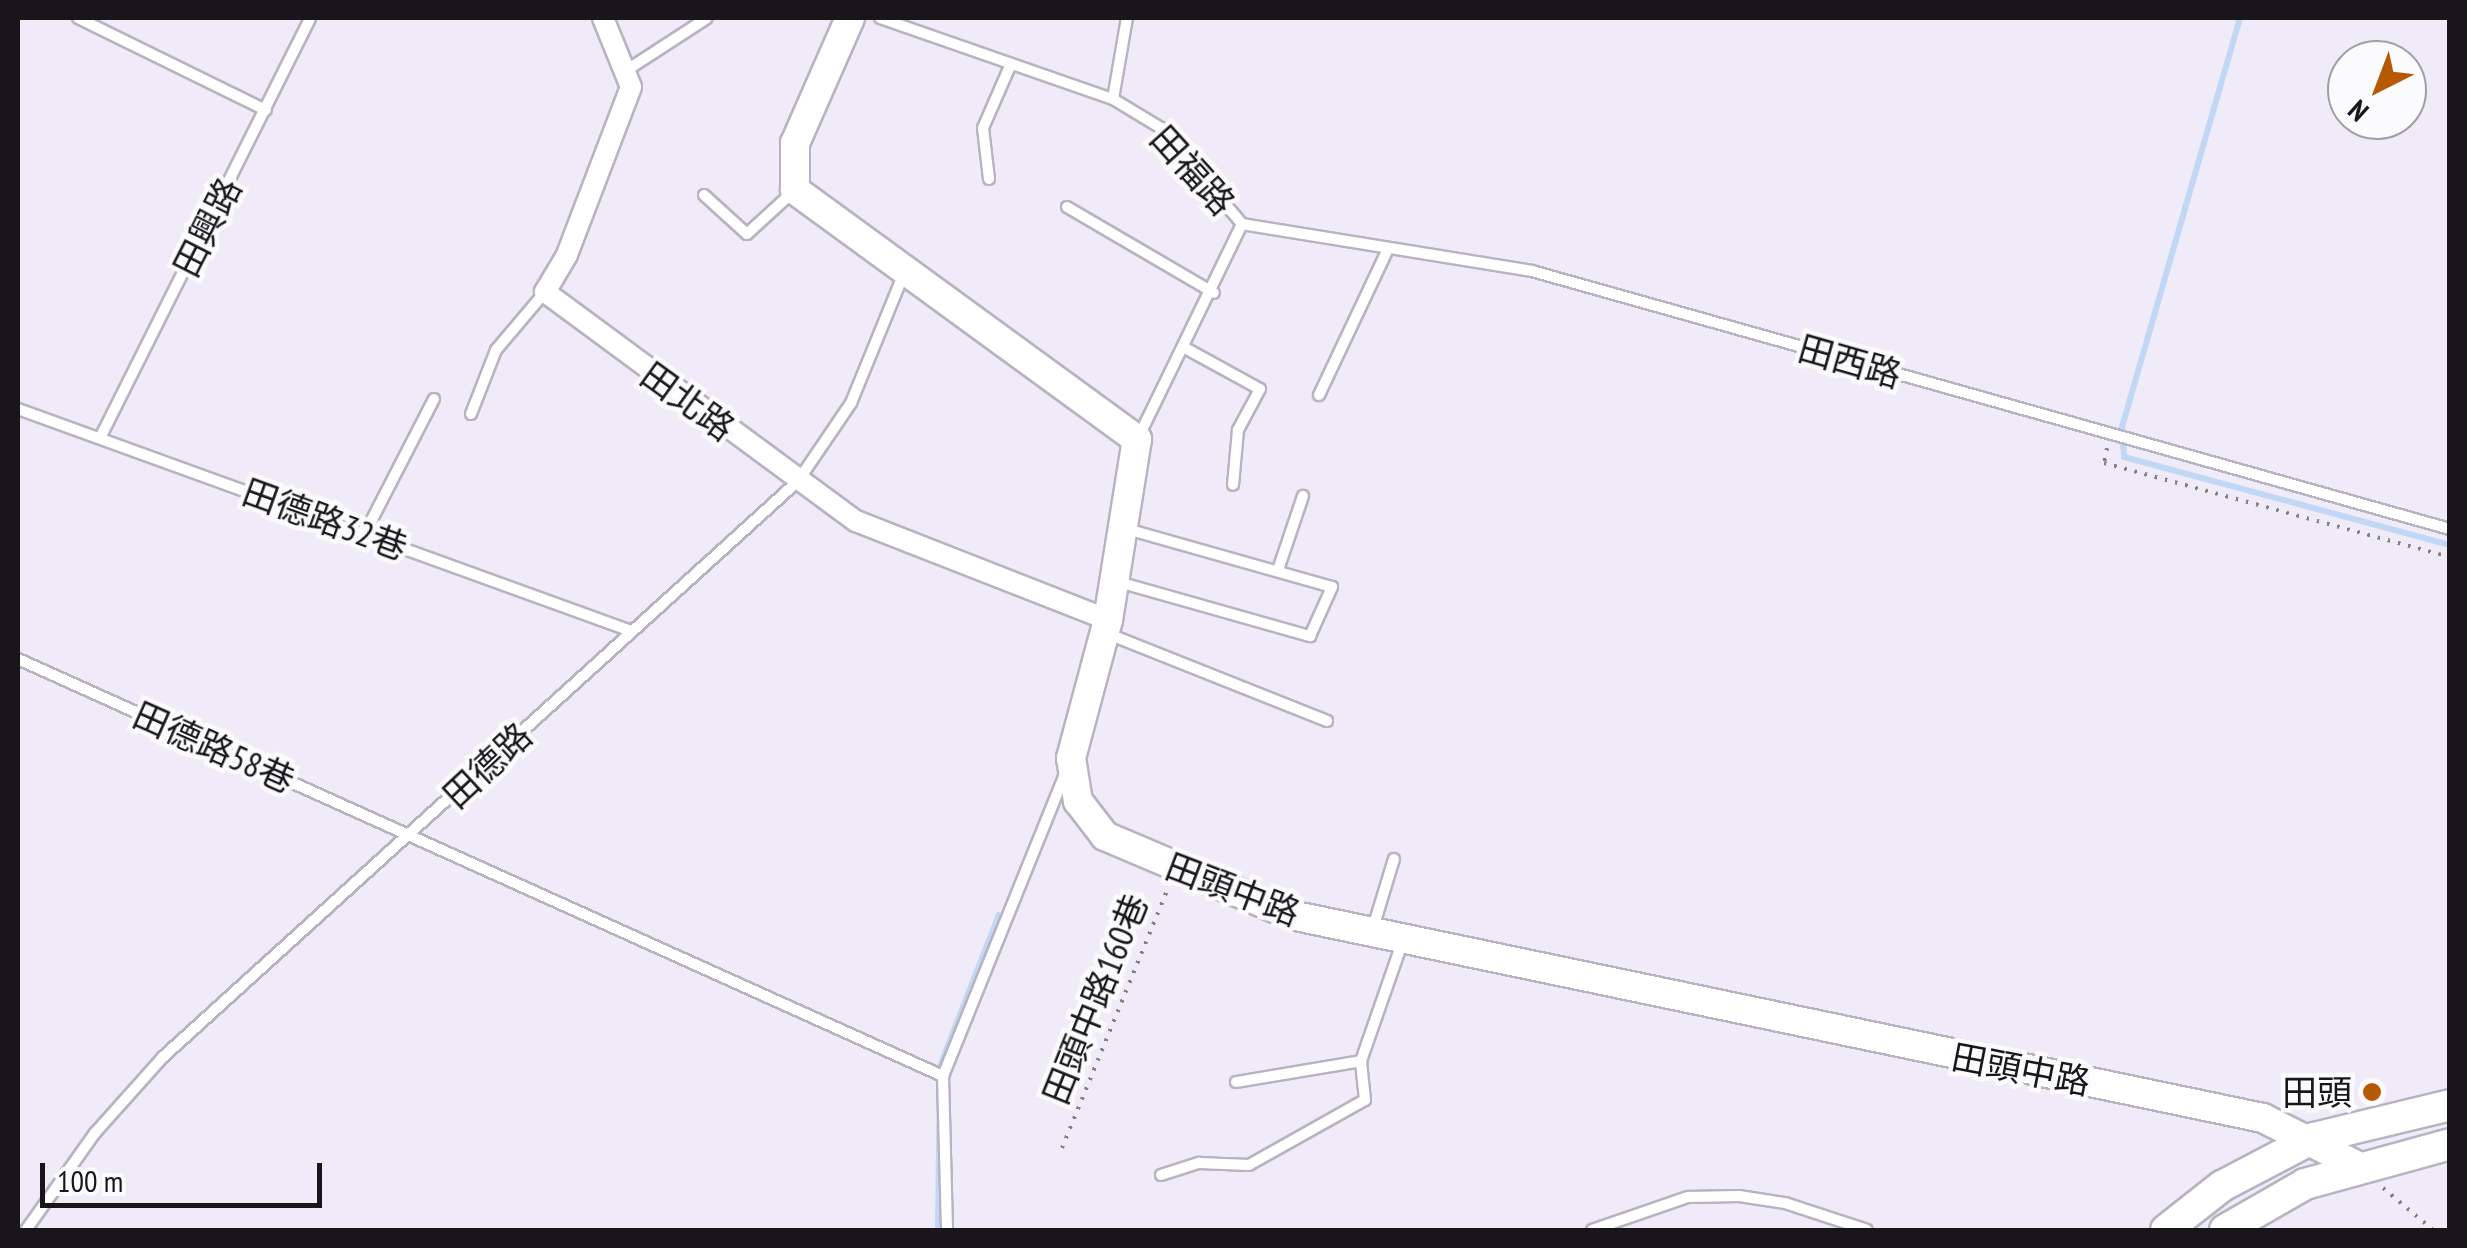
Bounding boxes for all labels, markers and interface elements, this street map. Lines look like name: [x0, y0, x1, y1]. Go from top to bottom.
north arrow: [2327, 40, 2427, 140]
text: N: [2340, 92, 2376, 130]
street label: 田福路: [1142, 117, 1244, 223]
street label: 田興路: [164, 171, 250, 283]
street label: 田西路: [1794, 326, 1906, 396]
street label: 田北路: [633, 353, 743, 449]
street label: 田德路32巷: [237, 470, 413, 568]
street label: 田德路58巷: [127, 693, 301, 801]
street label: 田德路: [434, 714, 540, 816]
street label: 田頭中路: [1160, 844, 1306, 934]
street label: 田頭中路160巷: [1034, 888, 1156, 1110]
street label: 田頭中路: [1948, 1035, 2094, 1103]
place label: 田頭: [2282, 1071, 2352, 1113]
marker: 田頭: [2361, 1081, 2383, 1103]
scale bar: [45, 1143, 328, 1205]
text: 100 m: [57, 1161, 123, 1200]

